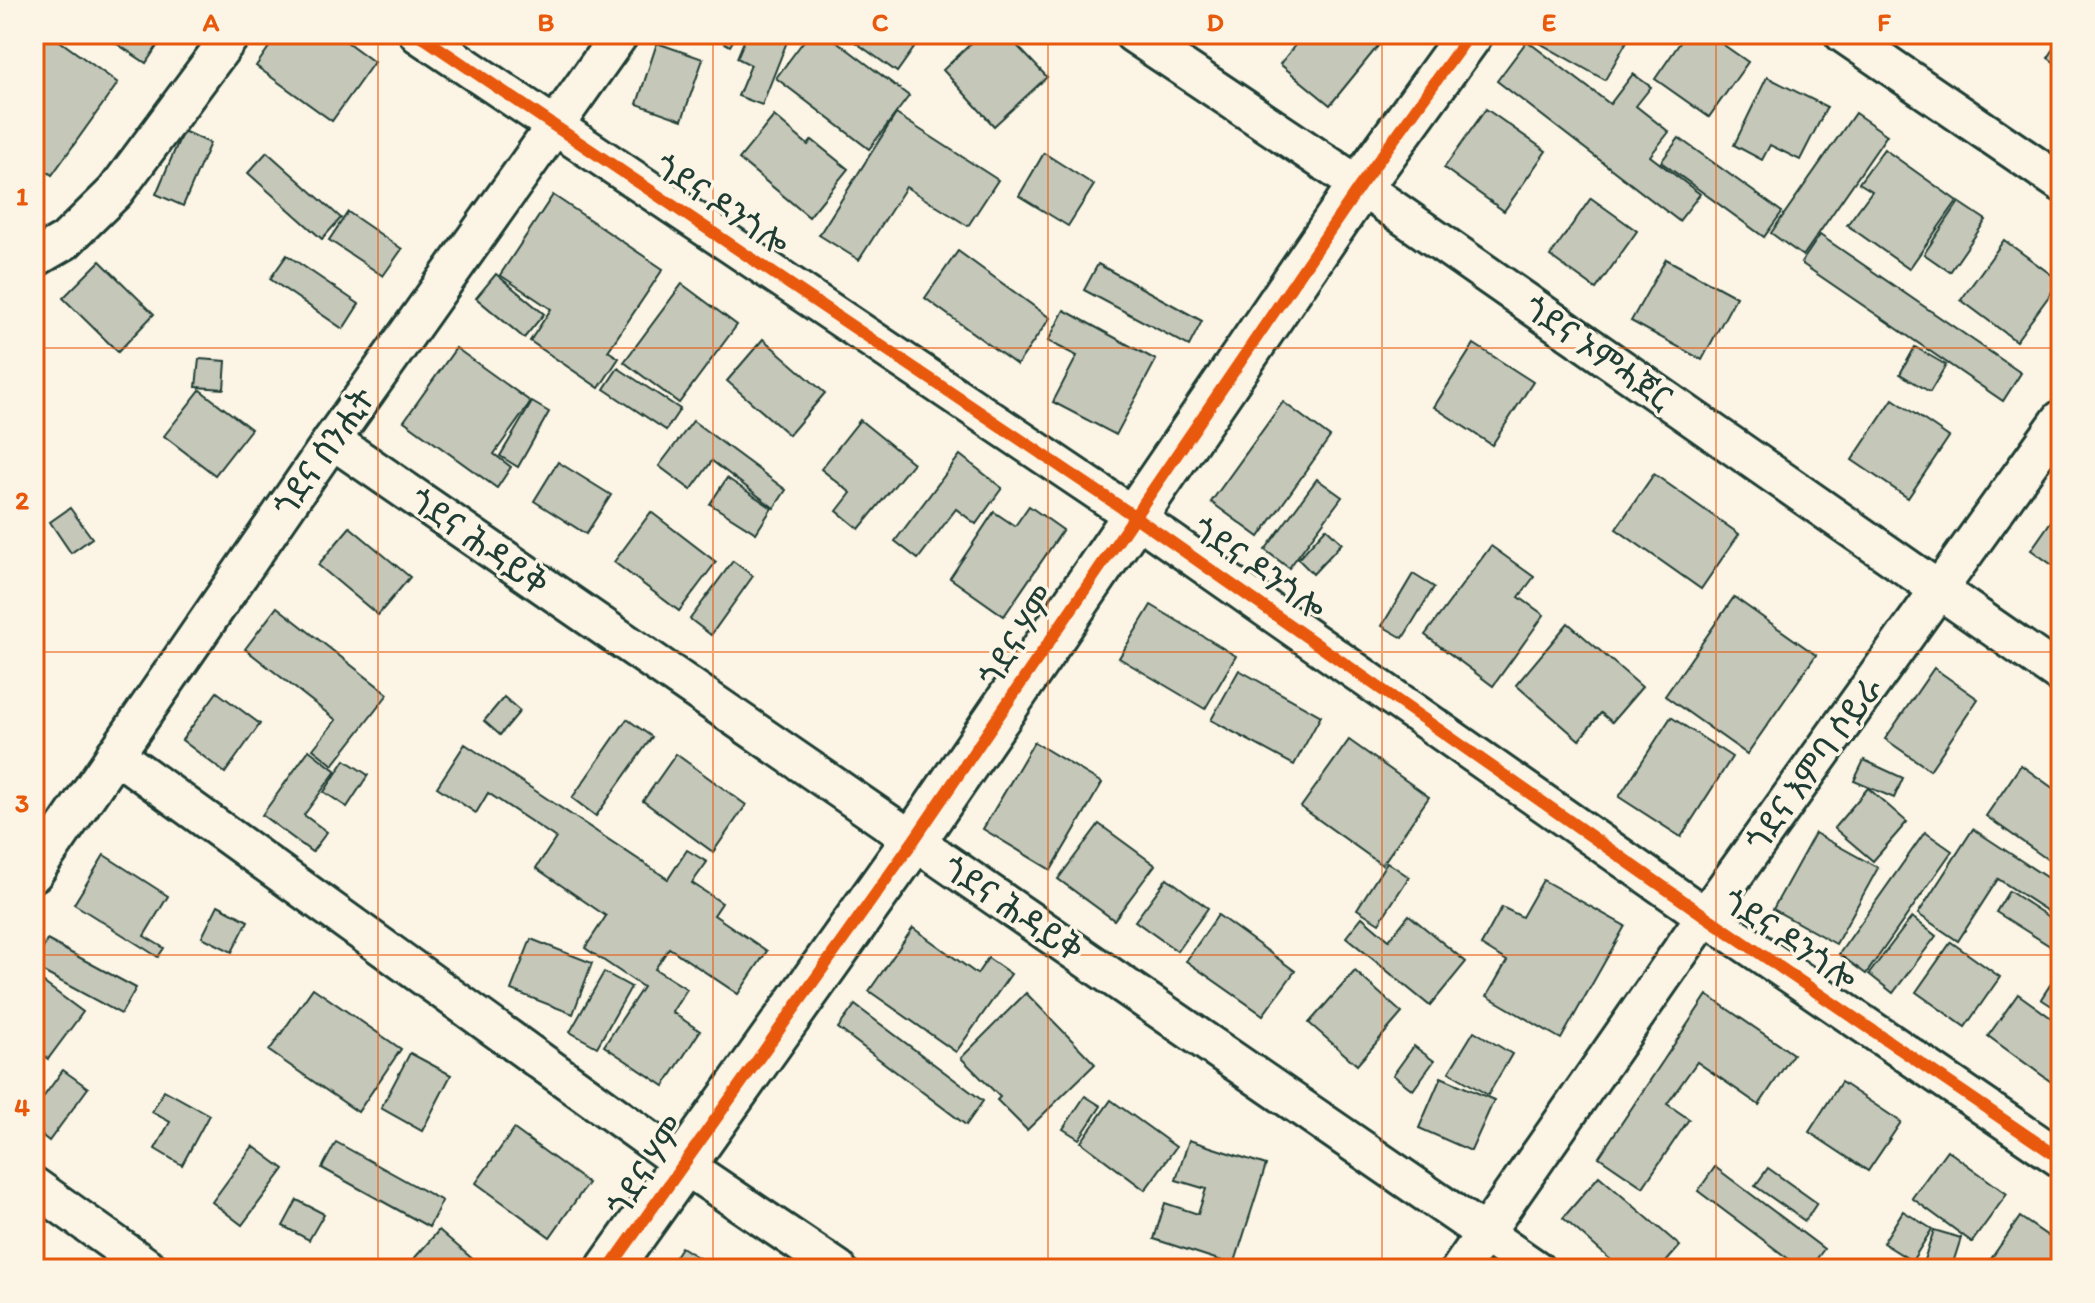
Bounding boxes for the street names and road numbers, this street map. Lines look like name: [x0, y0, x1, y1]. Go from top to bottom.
street label: ጎደና ዶንጎሎ: [647, 146, 797, 265]
street label: ጎደና ኦምሓጀር: [1516, 287, 1680, 419]
street label: ጎደና ሰንሒት: [265, 380, 384, 525]
street label: ጎደና ሕዳይቅ: [401, 480, 556, 605]
street label: ጎደና ዶንጎሎ: [1184, 509, 1333, 630]
street label: ጎደና ሃም: [970, 580, 1067, 695]
street label: ጎደና እምባ ሶይራ: [1737, 669, 1892, 860]
street label: ጎደና ሕዳይቅ: [935, 848, 1090, 971]
street label: ጎደና ዶንጎሎ: [1715, 881, 1865, 1000]
street label: ጎደና ሃም: [599, 1110, 696, 1225]

